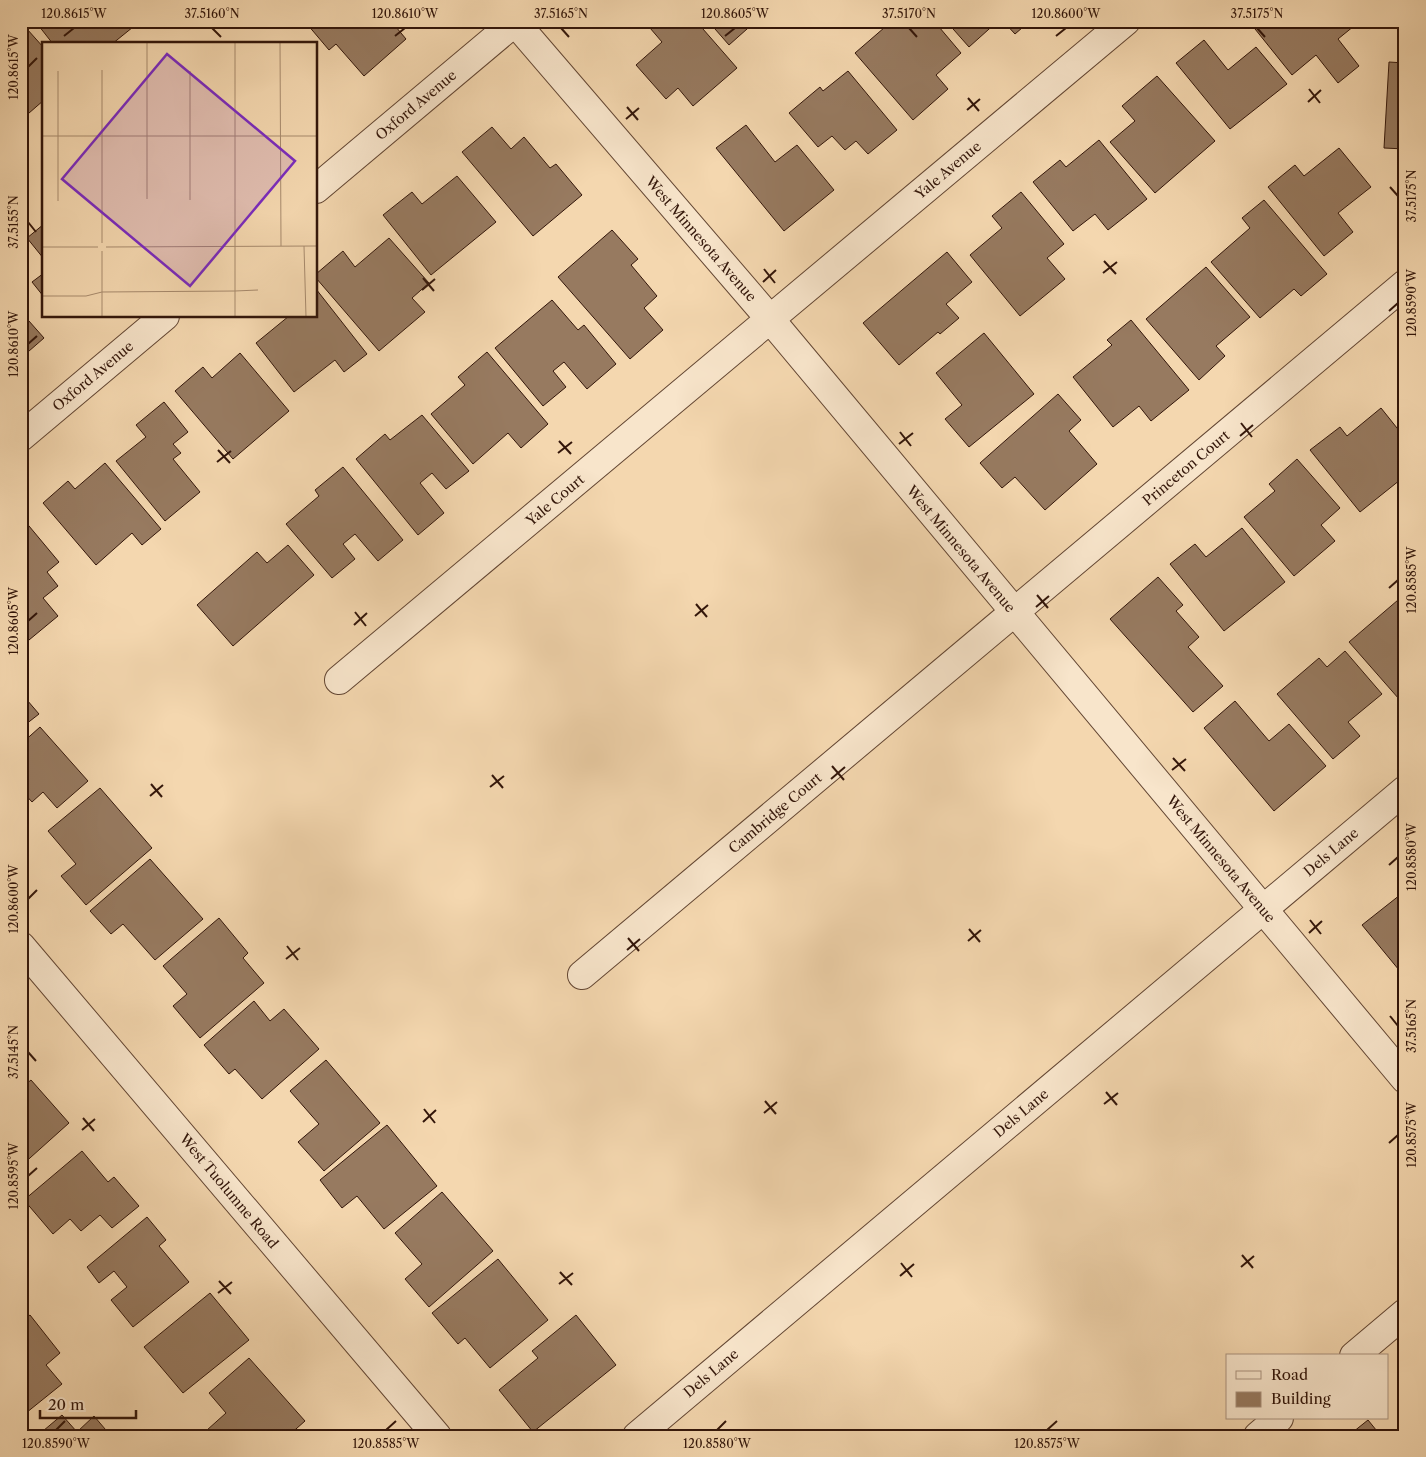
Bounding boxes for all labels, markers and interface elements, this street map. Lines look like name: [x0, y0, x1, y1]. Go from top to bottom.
text: 120.8615°W: [41, 6, 108, 21]
text: 37.5160°N: [184, 6, 240, 21]
text: 120.8610°W: [372, 6, 439, 21]
text: 37.5165°N: [534, 6, 588, 21]
text: 120.8605°W: [701, 6, 770, 21]
text: 37.5170°N: [882, 6, 936, 21]
text: 120.8600°W: [1032, 6, 1101, 21]
text: 37.5175°N: [1231, 6, 1284, 21]
text: 120.8615°W: [6, 33, 21, 100]
inset map: [42, 42, 318, 318]
street label: Oxford Avenue: [372, 66, 460, 144]
street label: Yale Avenue: [910, 137, 985, 204]
text: 37.5175°N: [1404, 169, 1419, 222]
street label: West Minnesota Avenue: [641, 172, 760, 305]
text: 37.5155°N: [6, 195, 21, 249]
text: 120.8590°W: [1404, 268, 1419, 337]
text: 120.8610°W: [6, 310, 21, 377]
street label: Oxford Avenue: [49, 337, 137, 415]
street label: Princeton Court: [1139, 426, 1233, 510]
street label: Yale Court: [521, 470, 588, 530]
street label: West Minnesota Avenue: [902, 481, 1019, 616]
text: 120.8585°W: [1404, 546, 1419, 613]
text: 120.8605°W: [6, 586, 21, 655]
street label: Cambridge Court: [725, 769, 825, 857]
street label: West Minnesota Avenue: [1162, 791, 1279, 926]
text: 120.8580°W: [1404, 822, 1419, 891]
street label: Dels Lane: [1300, 824, 1362, 880]
text: 120.8600°W: [6, 864, 21, 933]
text: 37.5165°N: [1404, 999, 1419, 1053]
text: 37.5145°N: [6, 1025, 21, 1079]
street label: Dels Lane: [990, 1085, 1052, 1141]
text: 120.8575°W: [1404, 1101, 1419, 1168]
street label: West Tuolumne Road: [175, 1129, 283, 1252]
text: 120.8595°W: [6, 1142, 21, 1209]
street label: Dels Lane: [680, 1345, 742, 1401]
legend: [1226, 1354, 1388, 1420]
text: Road: [1271, 1365, 1308, 1384]
scale bar: [40, 1387, 136, 1419]
text: Building: [1271, 1389, 1331, 1408]
text: 20 m: [48, 1395, 84, 1414]
text: 120.8590°W: [22, 1436, 91, 1451]
text: 120.8585°W: [353, 1436, 420, 1451]
text: 120.8580°W: [683, 1436, 752, 1451]
text: 120.8575°W: [1014, 1436, 1081, 1451]

